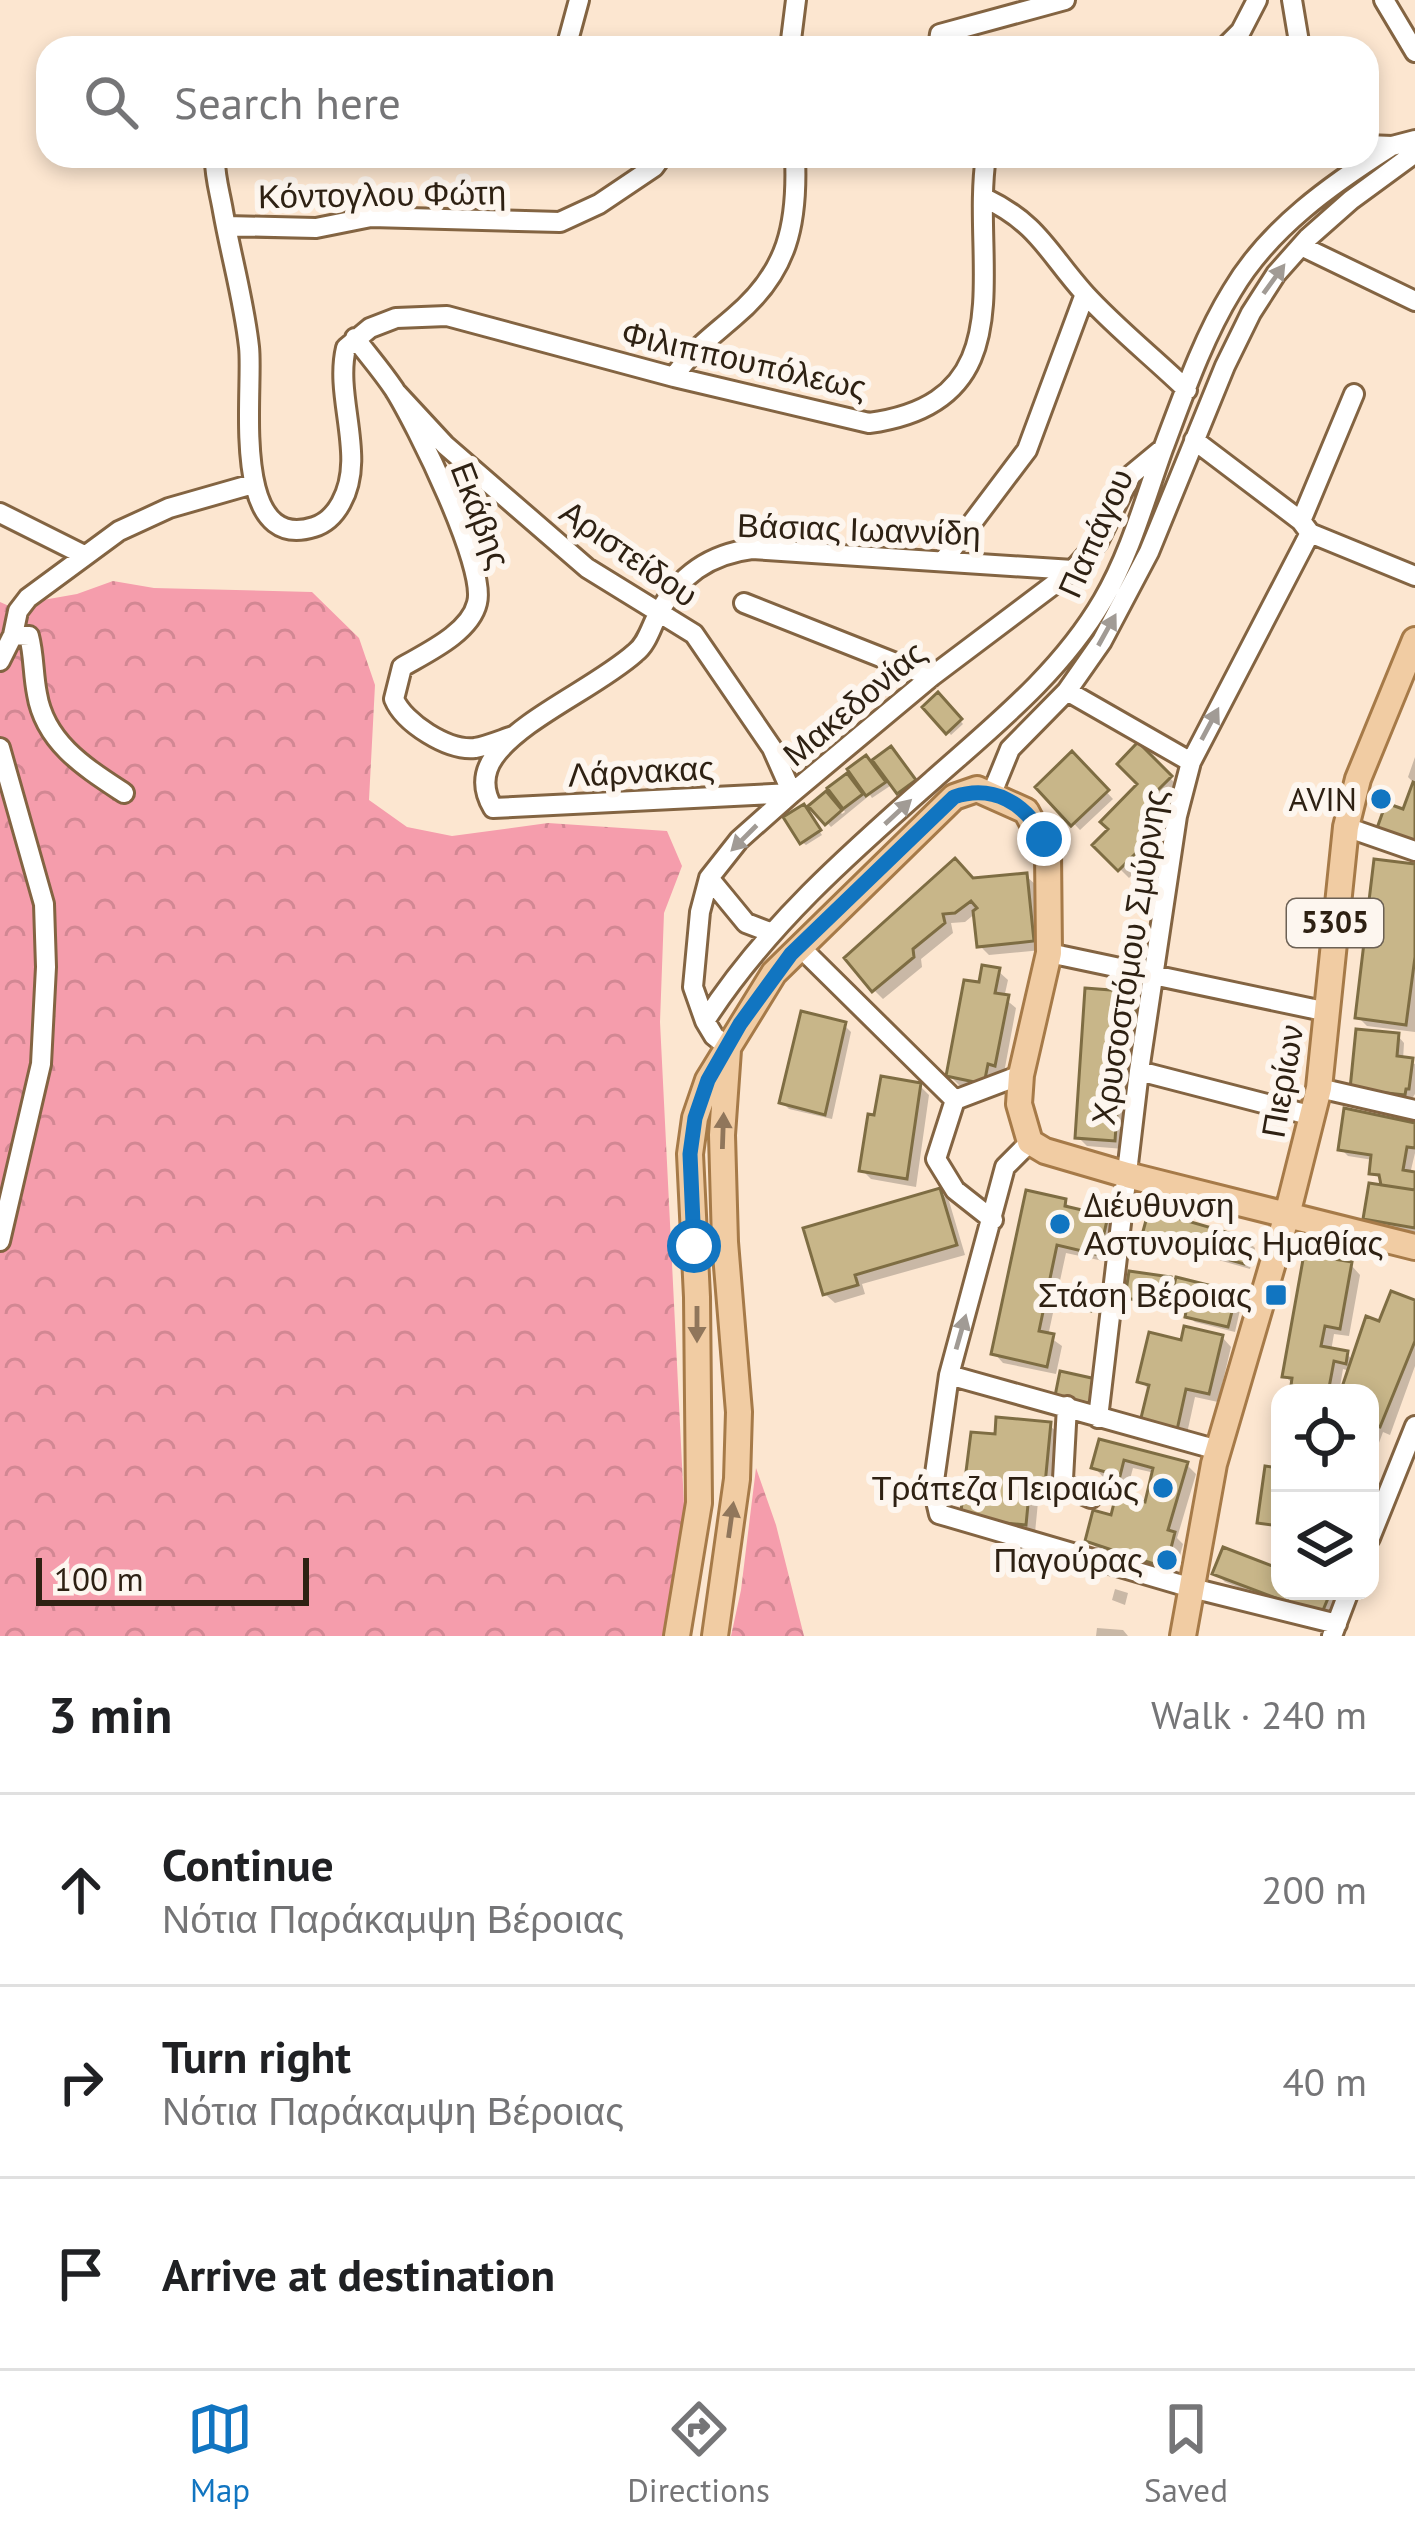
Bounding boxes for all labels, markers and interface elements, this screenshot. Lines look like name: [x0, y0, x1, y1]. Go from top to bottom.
search box: [36, 36, 1379, 168]
icon: search: [78, 69, 144, 135]
text: Search here: [174, 73, 401, 131]
street label: Κόντογλου Φώτη: [258, 170, 506, 217]
one-way arrow: [1262, 263, 1285, 295]
street label: Φιλιππουπόλεως: [617, 310, 871, 409]
street label: Εκάβης: [442, 456, 521, 574]
street label: Παπάγου: [1047, 462, 1142, 604]
street label: Αριστείδου: [552, 490, 706, 616]
street label: Βάσιας Ιωαννίδη: [737, 503, 982, 554]
one-way arrow: [1095, 614, 1116, 647]
street label: Μακεδονίας: [773, 630, 934, 775]
one-way arrow: [1200, 707, 1220, 742]
street label: Λάρνακας: [567, 745, 715, 796]
place label: AVIN: [1289, 777, 1357, 820]
street label: Χρυσοστόμου Σμύρνης: [1081, 786, 1176, 1128]
marker: AVIN: [1368, 786, 1394, 812]
one-way arrow: [883, 799, 912, 827]
route end: [1017, 812, 1071, 866]
one-way arrow: [731, 823, 759, 852]
road number: 5305: [1287, 899, 1383, 947]
street label: Πιερίων: [1250, 1021, 1313, 1141]
one-way arrow: [714, 1111, 733, 1149]
place label: Διέυθυνση Αστυνομίας Ημαθίας: [1084, 1183, 1383, 1264]
marker: Διέυθυνση Αστυνομίας Ημαθίας: [1047, 1211, 1073, 1237]
route start: [667, 1219, 721, 1273]
place label: Στάση Βέροιας: [1038, 1273, 1252, 1316]
marker: Στάση Βέροιας: [1263, 1282, 1289, 1308]
one-way arrow: [688, 1306, 707, 1344]
one-way arrow: [953, 1313, 971, 1350]
map controls: [1271, 1384, 1379, 1600]
button: locate: [1271, 1384, 1379, 1492]
place label: Τράπεζα Πειραιώς: [871, 1466, 1139, 1509]
marker: Τράπεζα Πειραιώς: [1150, 1475, 1176, 1501]
button: layers: [1271, 1492, 1379, 1600]
one-way arrow: [722, 1501, 741, 1538]
place label: Παγούρας: [993, 1538, 1143, 1581]
marker: Παγούρας: [1154, 1547, 1180, 1573]
scale bar: [36, 1552, 309, 1605]
text: 100 m: [54, 1557, 144, 1600]
text: 3 min: [48, 1681, 172, 1747]
text: Walk · 240 m: [1151, 1689, 1367, 1740]
text: Continue: [162, 1835, 334, 1893]
icon: ahead: [48, 1857, 114, 1923]
text: 200 m: [1261, 1864, 1367, 1915]
text: Νότια Παράκαμψη Βέροιας: [162, 1893, 624, 1944]
text: Turn right: [162, 2027, 351, 2085]
icon: right: [48, 2049, 114, 2115]
text: 40 m: [1282, 2056, 1367, 2107]
text: Νότια Παράκαμψη Βέροιας: [162, 2085, 624, 2136]
icon: arrive: [48, 2241, 114, 2307]
text: Arrive at destination: [162, 2245, 555, 2303]
tab: Map: [187, 2396, 253, 2511]
tab: Directions: [627, 2396, 770, 2511]
tab: Saved: [1144, 2396, 1228, 2511]

